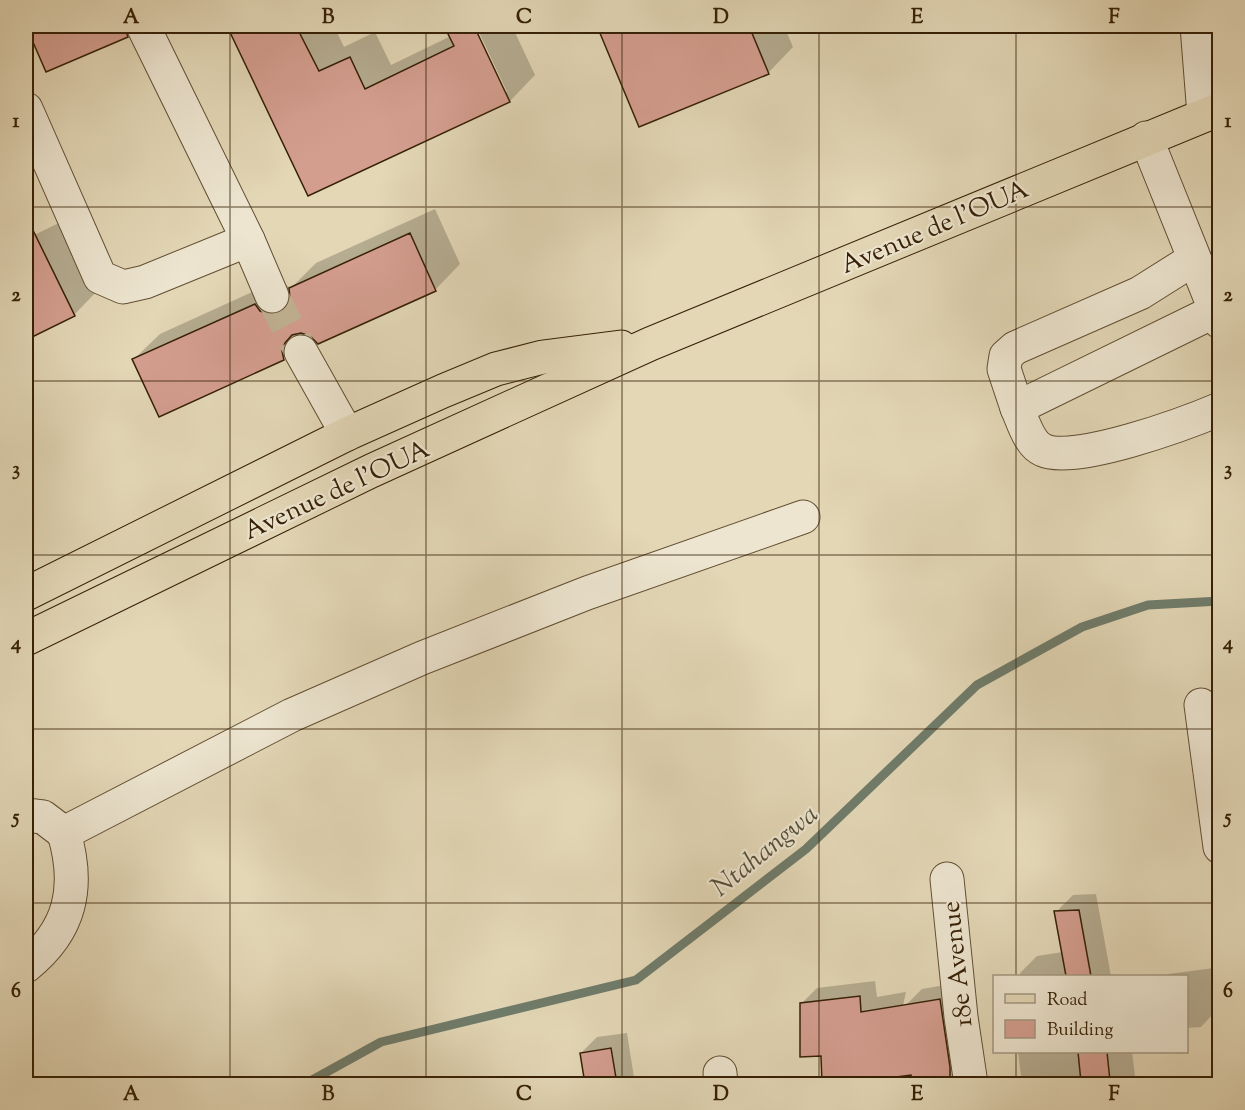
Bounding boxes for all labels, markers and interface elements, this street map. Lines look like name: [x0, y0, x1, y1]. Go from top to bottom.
text: A: [123, 4, 140, 33]
text: B: [322, 4, 335, 33]
text: C: [516, 4, 532, 33]
text: D: [713, 4, 729, 33]
text: E: [911, 4, 924, 33]
text: F: [1108, 4, 1120, 33]
text: 1: [13, 108, 20, 137]
text: 1: [1225, 108, 1232, 137]
street label: Avenue de l'OUA: [835, 172, 1035, 285]
text: 2: [11, 282, 21, 311]
text: 2: [1223, 282, 1233, 311]
street label: Avenue de l'OUA: [238, 432, 436, 551]
text: 3: [12, 456, 20, 485]
text: 3: [1224, 456, 1232, 485]
text: 4: [10, 630, 21, 659]
text: 4: [1222, 630, 1233, 659]
water label: Ntahangwa: [704, 797, 828, 907]
text: 5: [11, 804, 20, 833]
text: 5: [1223, 804, 1232, 833]
street label: 18e Avenue: [933, 899, 983, 1029]
legend: [993, 975, 1188, 1053]
text: 6: [11, 978, 21, 1007]
text: 6: [1223, 978, 1233, 1007]
text: Road: [1047, 988, 1087, 1014]
text: Building: [1047, 1018, 1113, 1044]
text: A: [123, 1081, 140, 1110]
text: B: [322, 1081, 335, 1110]
text: C: [516, 1081, 532, 1110]
text: D: [713, 1081, 729, 1110]
text: E: [911, 1081, 924, 1110]
text: F: [1108, 1081, 1120, 1110]

